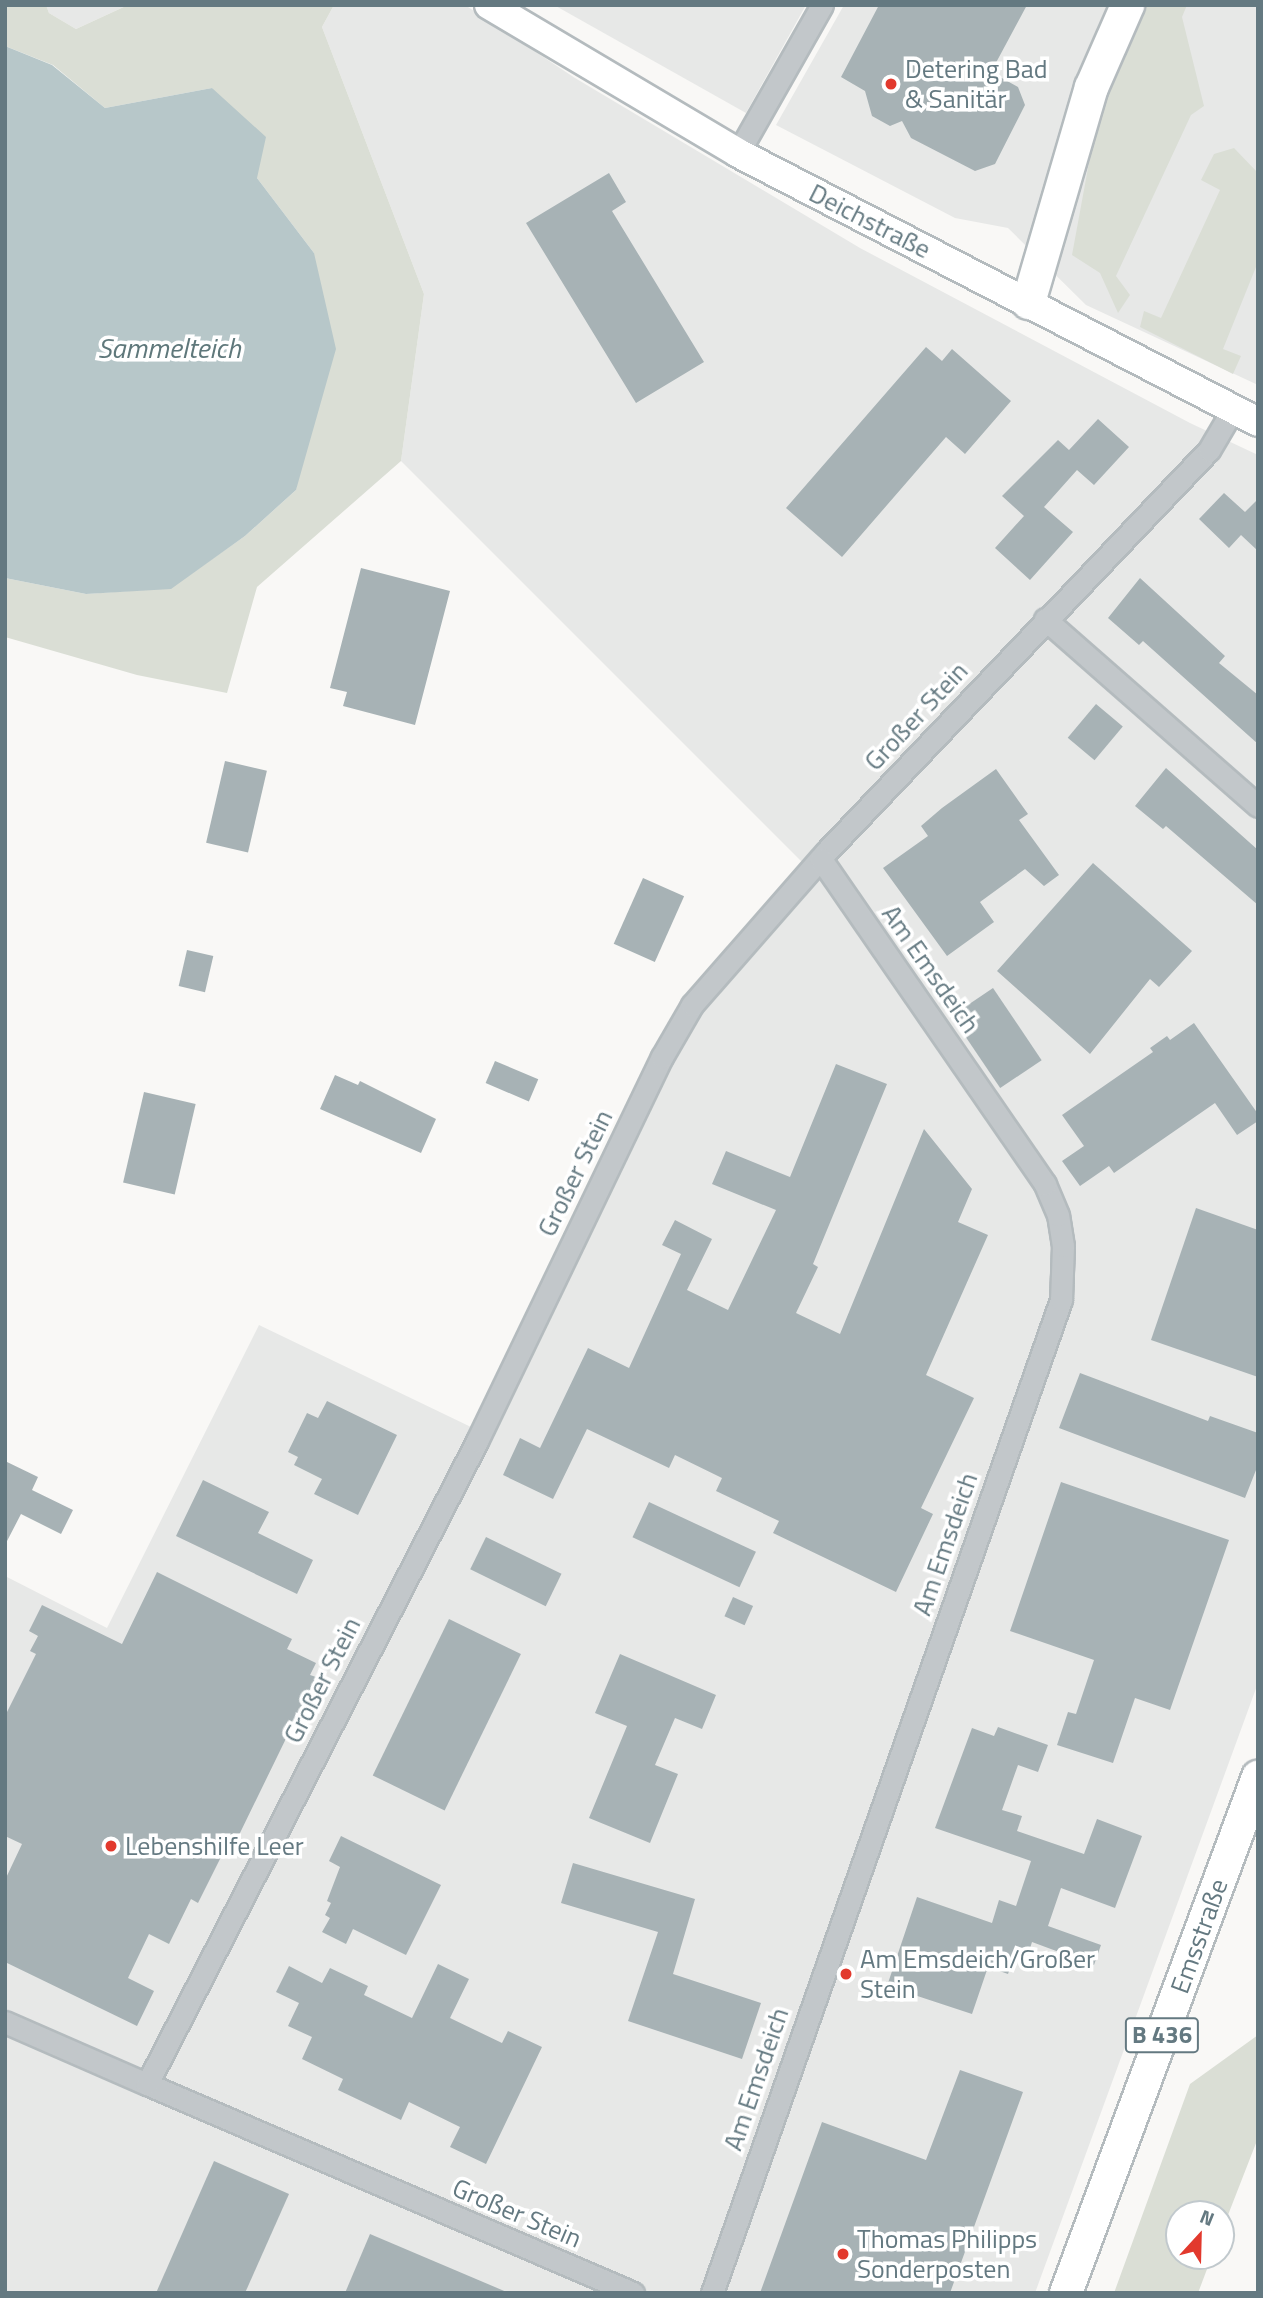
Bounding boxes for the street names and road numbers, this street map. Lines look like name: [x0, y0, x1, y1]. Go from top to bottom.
street label: Deichstraße: [804, 177, 936, 265]
street label: Großer Stein: [858, 655, 974, 777]
street label: Am Emsdeich: [875, 899, 987, 1039]
street label: Großer Stein: [531, 1105, 619, 1241]
street label: Am Emsdeich: [906, 1468, 984, 1620]
street label: Großer Stein: [277, 1612, 367, 1748]
street label: Emsstraße: [1164, 1875, 1234, 1997]
street label: Am Emsdeich: [717, 2003, 795, 2155]
road number: B 436: [1124, 2014, 1200, 2056]
street label: Großer Stein: [448, 2172, 586, 2254]

